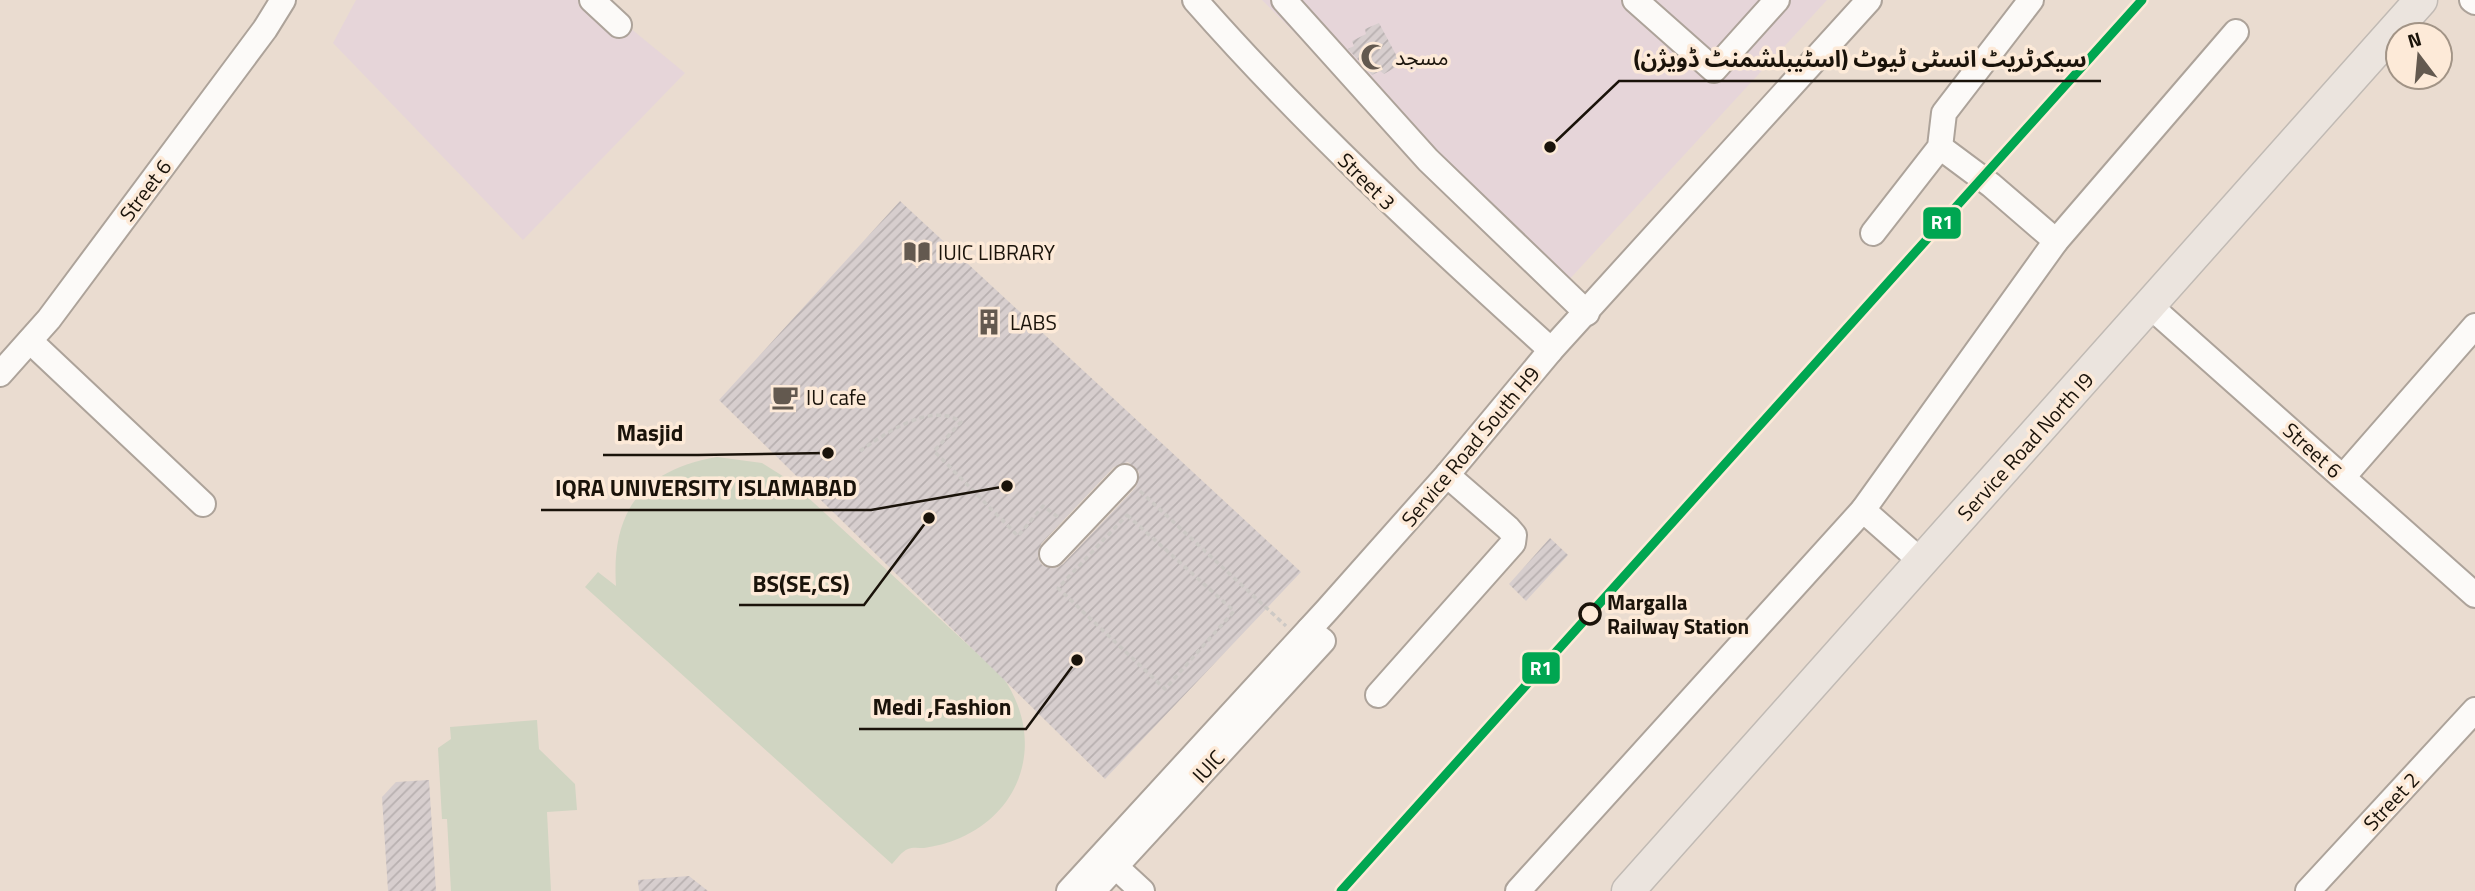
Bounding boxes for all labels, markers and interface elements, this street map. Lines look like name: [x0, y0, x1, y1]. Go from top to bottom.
north arrow: [2384, 21, 2454, 91]
text: N: [2404, 23, 2425, 55]
callout: سیکرٹریٹ انسٹی ٹیوٹ (اسٹیبلشمنٹ ڈویژن): [1619, 37, 2101, 81]
place label: مسجد: [1395, 41, 1448, 73]
text: سیکرٹریٹ انسٹی ٹیوٹ (اسٹیبلشمنٹ ڈویژن): [1633, 41, 2087, 76]
mosque icon: مسجد: [1359, 42, 1389, 72]
street label: Street 3: [1331, 145, 1403, 217]
street label: Street 6: [111, 152, 179, 228]
line badge: R1: [1922, 206, 1962, 240]
text: R1: [1931, 207, 1953, 236]
place label: IUIC LIBRARY: [938, 236, 1056, 268]
library icon: IUIC LIBRARY: [902, 237, 932, 267]
place label: LABS: [1010, 306, 1057, 338]
building icon: LABS: [974, 307, 1004, 337]
street label: Service Road South H9: [1393, 359, 1547, 533]
street label: Service Road North I9: [1949, 364, 2101, 528]
place label: IU cafe: [806, 381, 866, 413]
cafe icon: IU cafe: [770, 382, 800, 412]
callout: Masjid: [603, 411, 698, 455]
text: Masjid: [617, 415, 683, 450]
street label: Street 6: [2276, 415, 2350, 485]
callout: IQRA UNIVERSITY ISLAMABAD: [541, 466, 871, 510]
text: IQRA UNIVERSITY ISLAMABAD: [555, 470, 857, 505]
callout: BS(SE,CS): [739, 561, 864, 605]
text: BS(SE,CS): [753, 566, 850, 601]
place label: Margalla Railway Station: [1607, 586, 1749, 642]
marker: Margalla Railway Station: [1579, 603, 1601, 625]
line badge: R1: [1521, 651, 1561, 685]
text: R1: [1530, 653, 1552, 682]
callout: Medi ,Fashion: [859, 685, 1026, 729]
text: Medi ,Fashion: [872, 689, 1012, 724]
street label: IUIC: [1184, 742, 1232, 790]
street label: Street 2: [2355, 764, 2427, 838]

